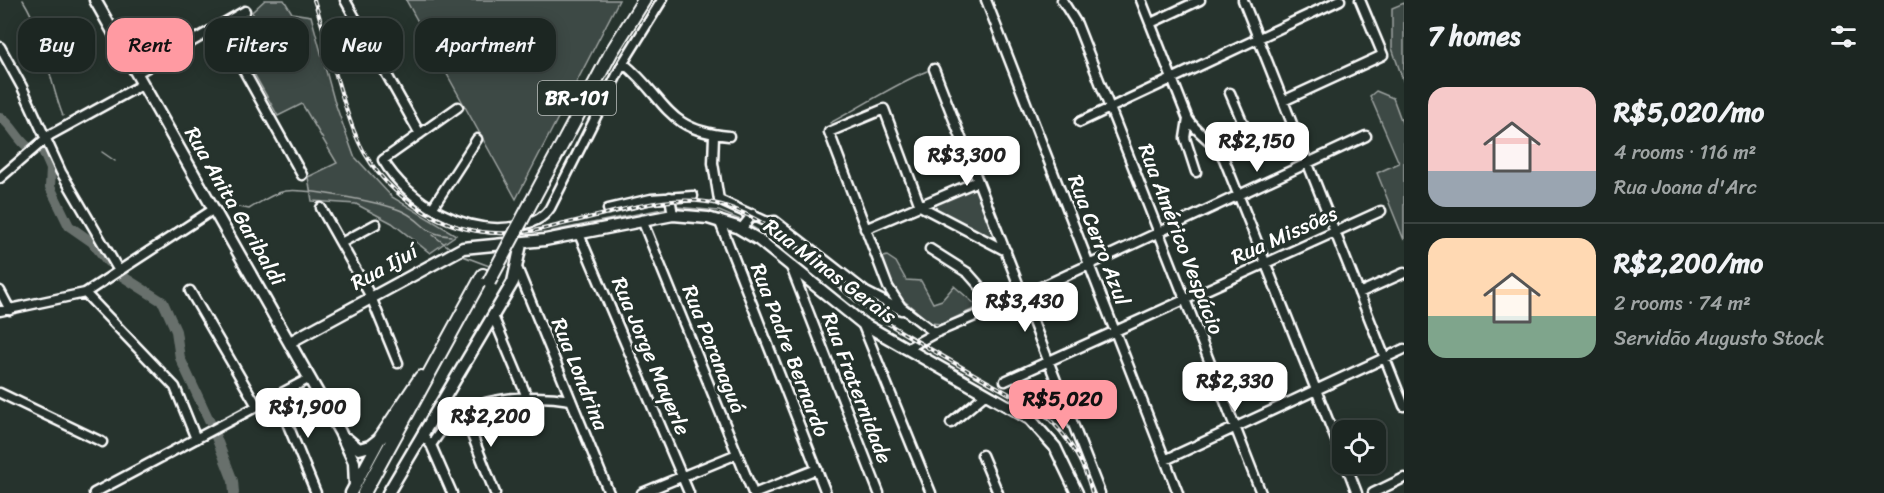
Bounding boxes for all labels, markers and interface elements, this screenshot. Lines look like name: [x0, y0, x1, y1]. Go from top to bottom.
text: 7 homes: [1428, 13, 1520, 59]
chip: Buy: [18, 18, 95, 72]
chip: Rent: [107, 18, 193, 72]
chip: Filters: [205, 18, 309, 72]
chip: New: [321, 18, 403, 72]
chip: Apartment: [415, 18, 556, 72]
icon: filters: [1827, 20, 1860, 53]
road number: BR-101: [538, 81, 616, 115]
text: R$5,020/mo: [1614, 89, 1764, 135]
icon: home: [1476, 111, 1548, 183]
street label: Rua Anita Garibaldi: [174, 119, 297, 294]
pin: R$2,150: [1202, 122, 1312, 173]
text: R$2,150: [1219, 124, 1295, 159]
text: 4 rooms · 116 m²: [1614, 135, 1756, 170]
pin: R$3,300: [912, 136, 1022, 187]
text: R$3,300: [928, 138, 1006, 173]
street label: Rua Américo Vespúcio: [1127, 138, 1235, 341]
street label: Rua Cerro Azul: [1057, 169, 1142, 312]
text: Rua Joana d'Arc: [1614, 170, 1757, 205]
street label: Rua Missões: [1225, 194, 1344, 275]
street label: Rua Minas Gerais: [755, 208, 905, 334]
street label: Rua Ijuí: [343, 232, 427, 301]
text: R$2,200/mo: [1614, 240, 1763, 286]
street label: Rua Padre Bernardo: [739, 257, 841, 443]
icon: home: [1476, 262, 1548, 334]
street label: Rua Jorge Mayerle: [600, 271, 702, 442]
street label: Rua Paranaguá: [671, 279, 757, 420]
pin: R$3,430: [970, 282, 1080, 333]
text: R$3,430: [986, 284, 1064, 319]
text: 2 rooms · 74 m²: [1614, 286, 1751, 321]
street label: Rua Fraternidade: [811, 307, 903, 470]
street label: Rua Londrina: [540, 312, 620, 437]
text: Servidão Augusto Stock: [1614, 321, 1825, 356]
pin: R$2,330: [1180, 362, 1290, 413]
text: R$2,330: [1196, 364, 1274, 399]
pin: R$5,020: [1008, 380, 1118, 431]
text: R$5,020: [1023, 382, 1103, 417]
pin: R$1,900: [253, 388, 363, 439]
text: R$1,900: [269, 390, 347, 425]
pin: R$2,200: [436, 397, 546, 448]
text: R$2,200: [451, 399, 531, 434]
map controls: [1332, 420, 1386, 474]
button: locate: [1332, 420, 1386, 474]

